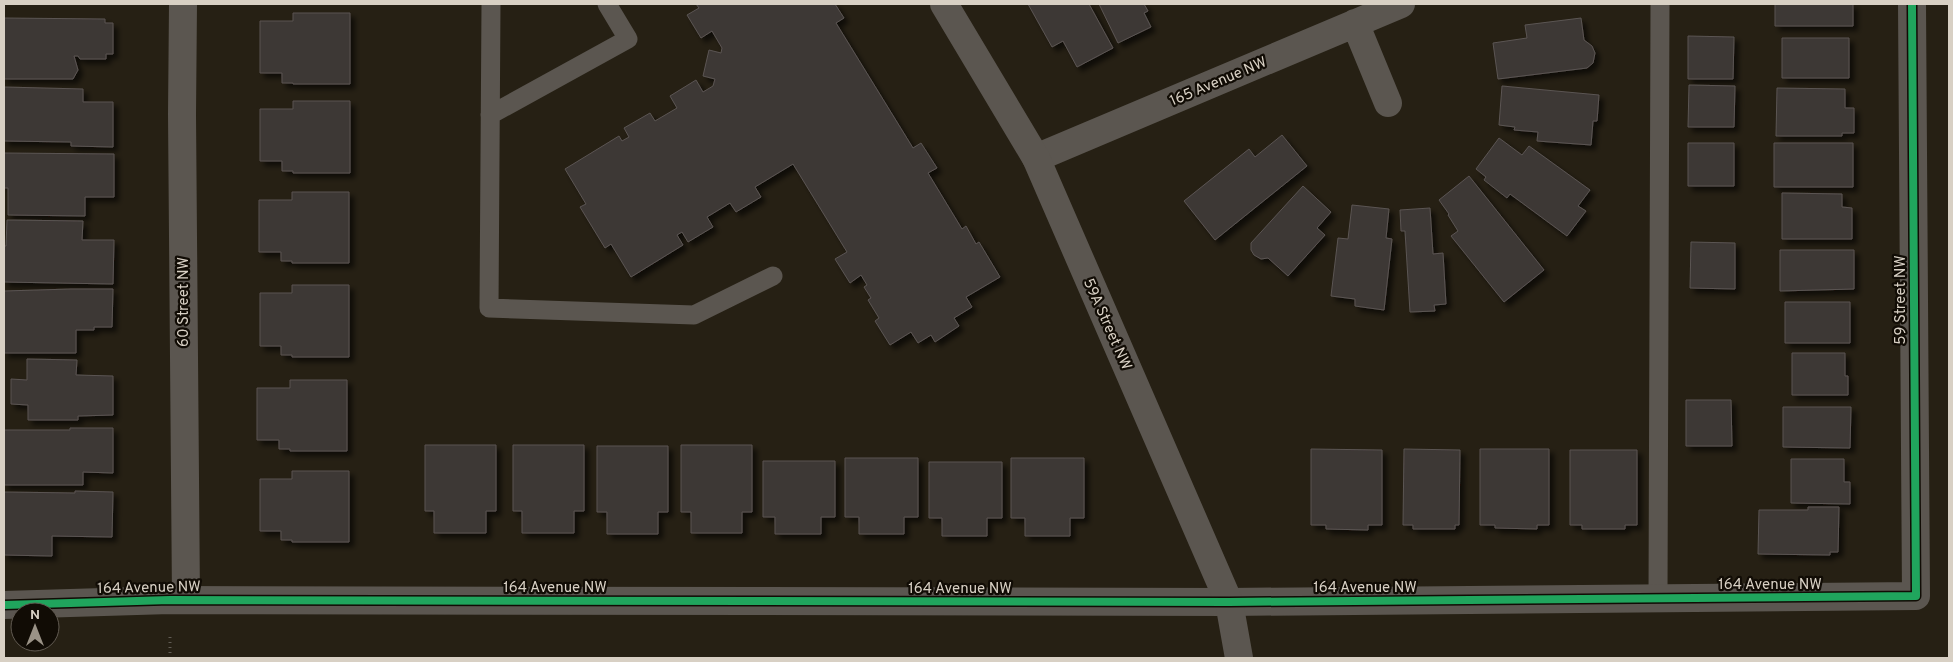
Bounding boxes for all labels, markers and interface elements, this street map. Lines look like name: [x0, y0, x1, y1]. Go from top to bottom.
street label: 165 Avenue NW: [1167, 53, 1270, 111]
street label: 59 Street NW: [1892, 255, 1911, 345]
street label: 60 Street NW: [175, 257, 194, 347]
street label: 59A Street NW: [1078, 276, 1135, 373]
street label: 164 Avenue NW: [1718, 576, 1822, 595]
street label: 164 Avenue NW: [97, 578, 201, 599]
street label: 164 Avenue NW: [503, 579, 607, 598]
street label: 164 Avenue NW: [1313, 579, 1417, 598]
street label: 164 Avenue NW: [908, 580, 1012, 599]
north arrow: [10, 602, 60, 652]
text: N: [30, 607, 40, 624]

